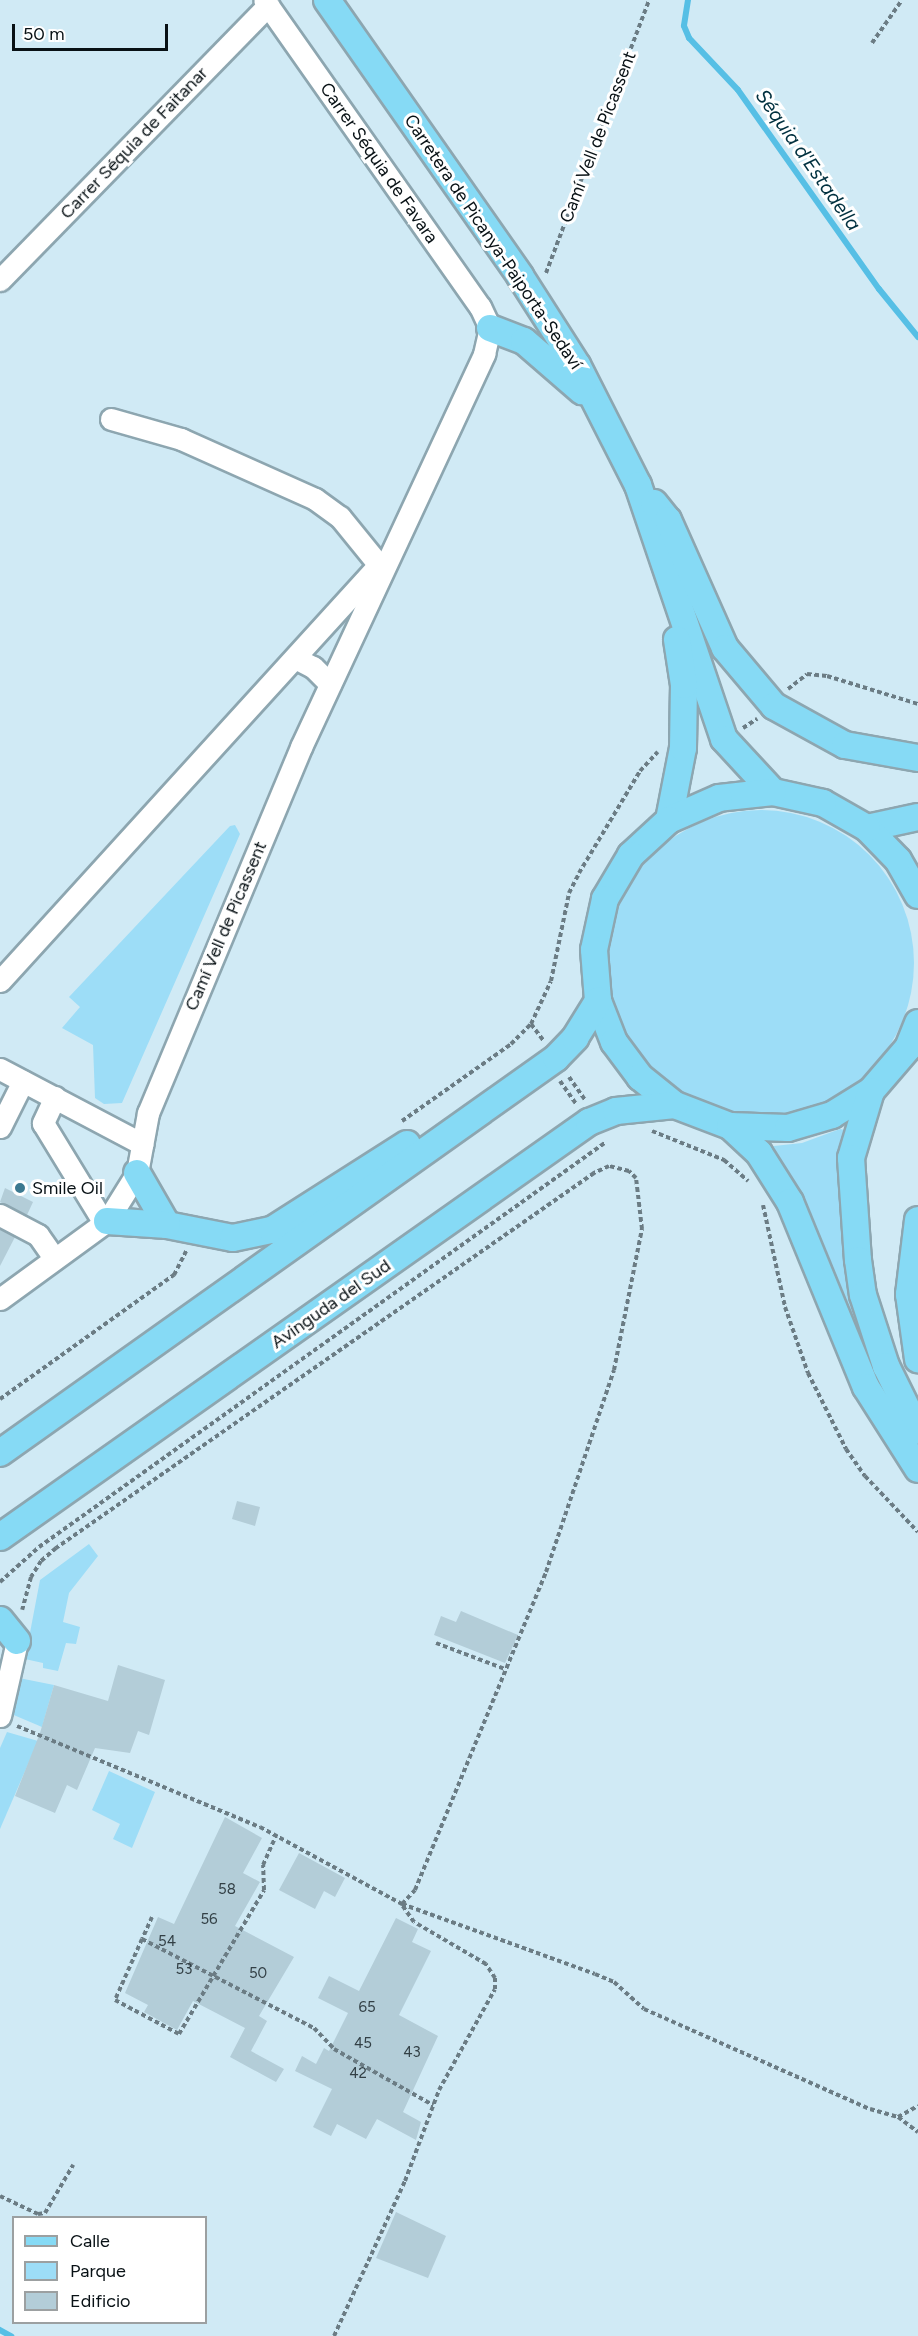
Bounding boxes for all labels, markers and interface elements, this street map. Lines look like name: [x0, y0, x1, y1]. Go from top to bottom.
scale bar: [15, 12, 171, 50]
text: 50 m: [23, 23, 65, 45]
street label: Camí Vell de Picassent: [555, 48, 641, 226]
street label: Carrer Séquia de Faitanar: [56, 63, 212, 223]
street label: Carrer Séquia de Favara: [315, 79, 443, 247]
water label: Séquia d'Estadella: [750, 85, 866, 235]
street label: Carretera de Picanya-Paiporta-Sedaví: [399, 110, 587, 374]
street label: Camí Vell de Picassent: [181, 838, 271, 1014]
place label: Smile Oil: [32, 1177, 103, 1199]
marker: Smile Oil: [13, 1181, 27, 1195]
street label: Avinguda del Sud: [267, 1255, 395, 1353]
house number: 58: [218, 1881, 236, 1899]
house number: 56: [200, 1911, 218, 1929]
house number: 54: [158, 1933, 176, 1951]
house number: 53: [176, 1961, 192, 1979]
house number: 50: [249, 1965, 267, 1983]
house number: 65: [358, 1999, 376, 2017]
house number: 45: [354, 2035, 372, 2053]
house number: 43: [403, 2044, 421, 2062]
house number: 42: [349, 2065, 367, 2083]
legend: [12, 2216, 207, 2324]
text: Calle: [70, 2230, 110, 2252]
text: Parque: [70, 2260, 126, 2282]
text: Edificio: [70, 2290, 131, 2312]

